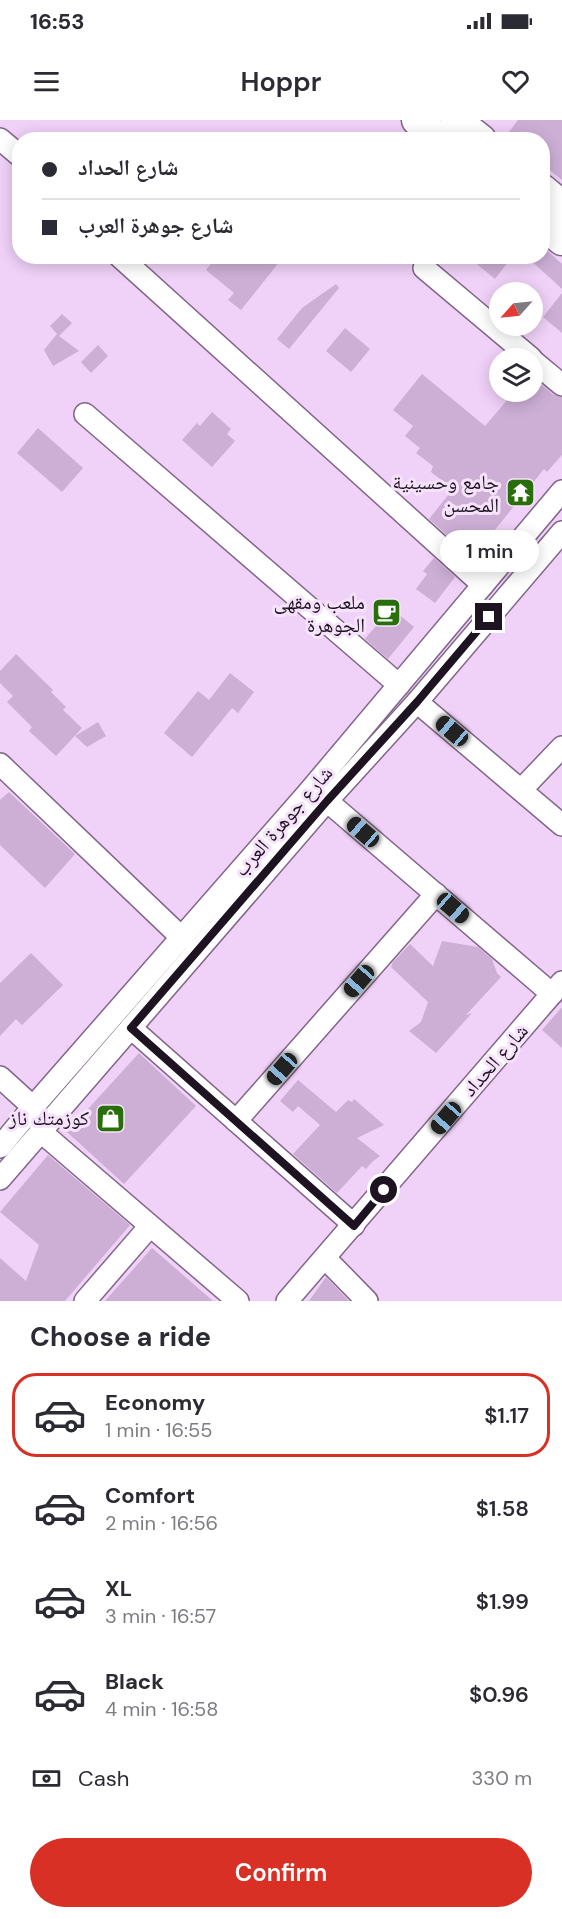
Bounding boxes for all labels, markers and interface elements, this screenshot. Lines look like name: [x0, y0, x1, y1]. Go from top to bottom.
text: 16:53: [30, 7, 85, 36]
text: Hoppr: [241, 64, 321, 99]
icon: menu: [30, 65, 63, 98]
icon: heart: [499, 65, 532, 98]
text: شارع الحداد: [78, 153, 178, 182]
text: شارع جوهرة العرب: [78, 211, 233, 240]
north arrow: [489, 282, 543, 336]
map controls: [489, 282, 543, 402]
button: layers: [489, 348, 543, 402]
place label: جامع وحسينية المحسن: [393, 469, 499, 518]
temple icon: جامع وحسينية المحسن: [504, 477, 536, 509]
callout: 1 min: [440, 530, 538, 572]
text: 1 min: [466, 538, 513, 564]
place label: ملعب ومقهى الجوهرة: [273, 589, 365, 638]
cafe icon: ملعب ومقهى الجوهرة: [370, 597, 402, 629]
route end: [475, 603, 502, 630]
car: [432, 713, 472, 749]
street label: شارع جوهرة العرب: [228, 760, 338, 882]
car: [344, 813, 382, 851]
car: [434, 889, 472, 927]
car: [340, 962, 378, 1000]
street label: شارع الحداد: [456, 1018, 534, 1102]
car: [263, 1050, 301, 1088]
car: [427, 1099, 465, 1137]
shop icon: كوزمتك ناز: [94, 1102, 126, 1134]
place label: كوزمتك ناز: [8, 1105, 89, 1131]
route start: [370, 1176, 397, 1203]
text: Choose a ride: [30, 1319, 211, 1354]
icon: car: [33, 1388, 87, 1442]
text: Economy: [105, 1388, 205, 1417]
text: $1.17: [484, 1401, 529, 1430]
text: 1 min · 16:55: [105, 1417, 213, 1443]
icon: car: [33, 1481, 87, 1535]
text: Comfort: [105, 1481, 195, 1510]
text: $1.58: [476, 1494, 529, 1523]
text: 2 min · 16:56: [105, 1510, 218, 1536]
icon: car: [33, 1574, 87, 1628]
text: XL: [105, 1574, 132, 1603]
text: $1.99: [476, 1587, 529, 1616]
text: 3 min · 16:57: [105, 1603, 216, 1629]
icon: car: [33, 1667, 87, 1721]
text: Black: [105, 1667, 164, 1696]
text: $0.96: [469, 1680, 529, 1709]
text: 4 min · 16:58: [105, 1696, 218, 1722]
icon: cash: [30, 1762, 63, 1795]
text: Cash: [78, 1764, 129, 1793]
text: 330 m: [472, 1765, 532, 1791]
button: Confirm: [30, 1838, 532, 1907]

